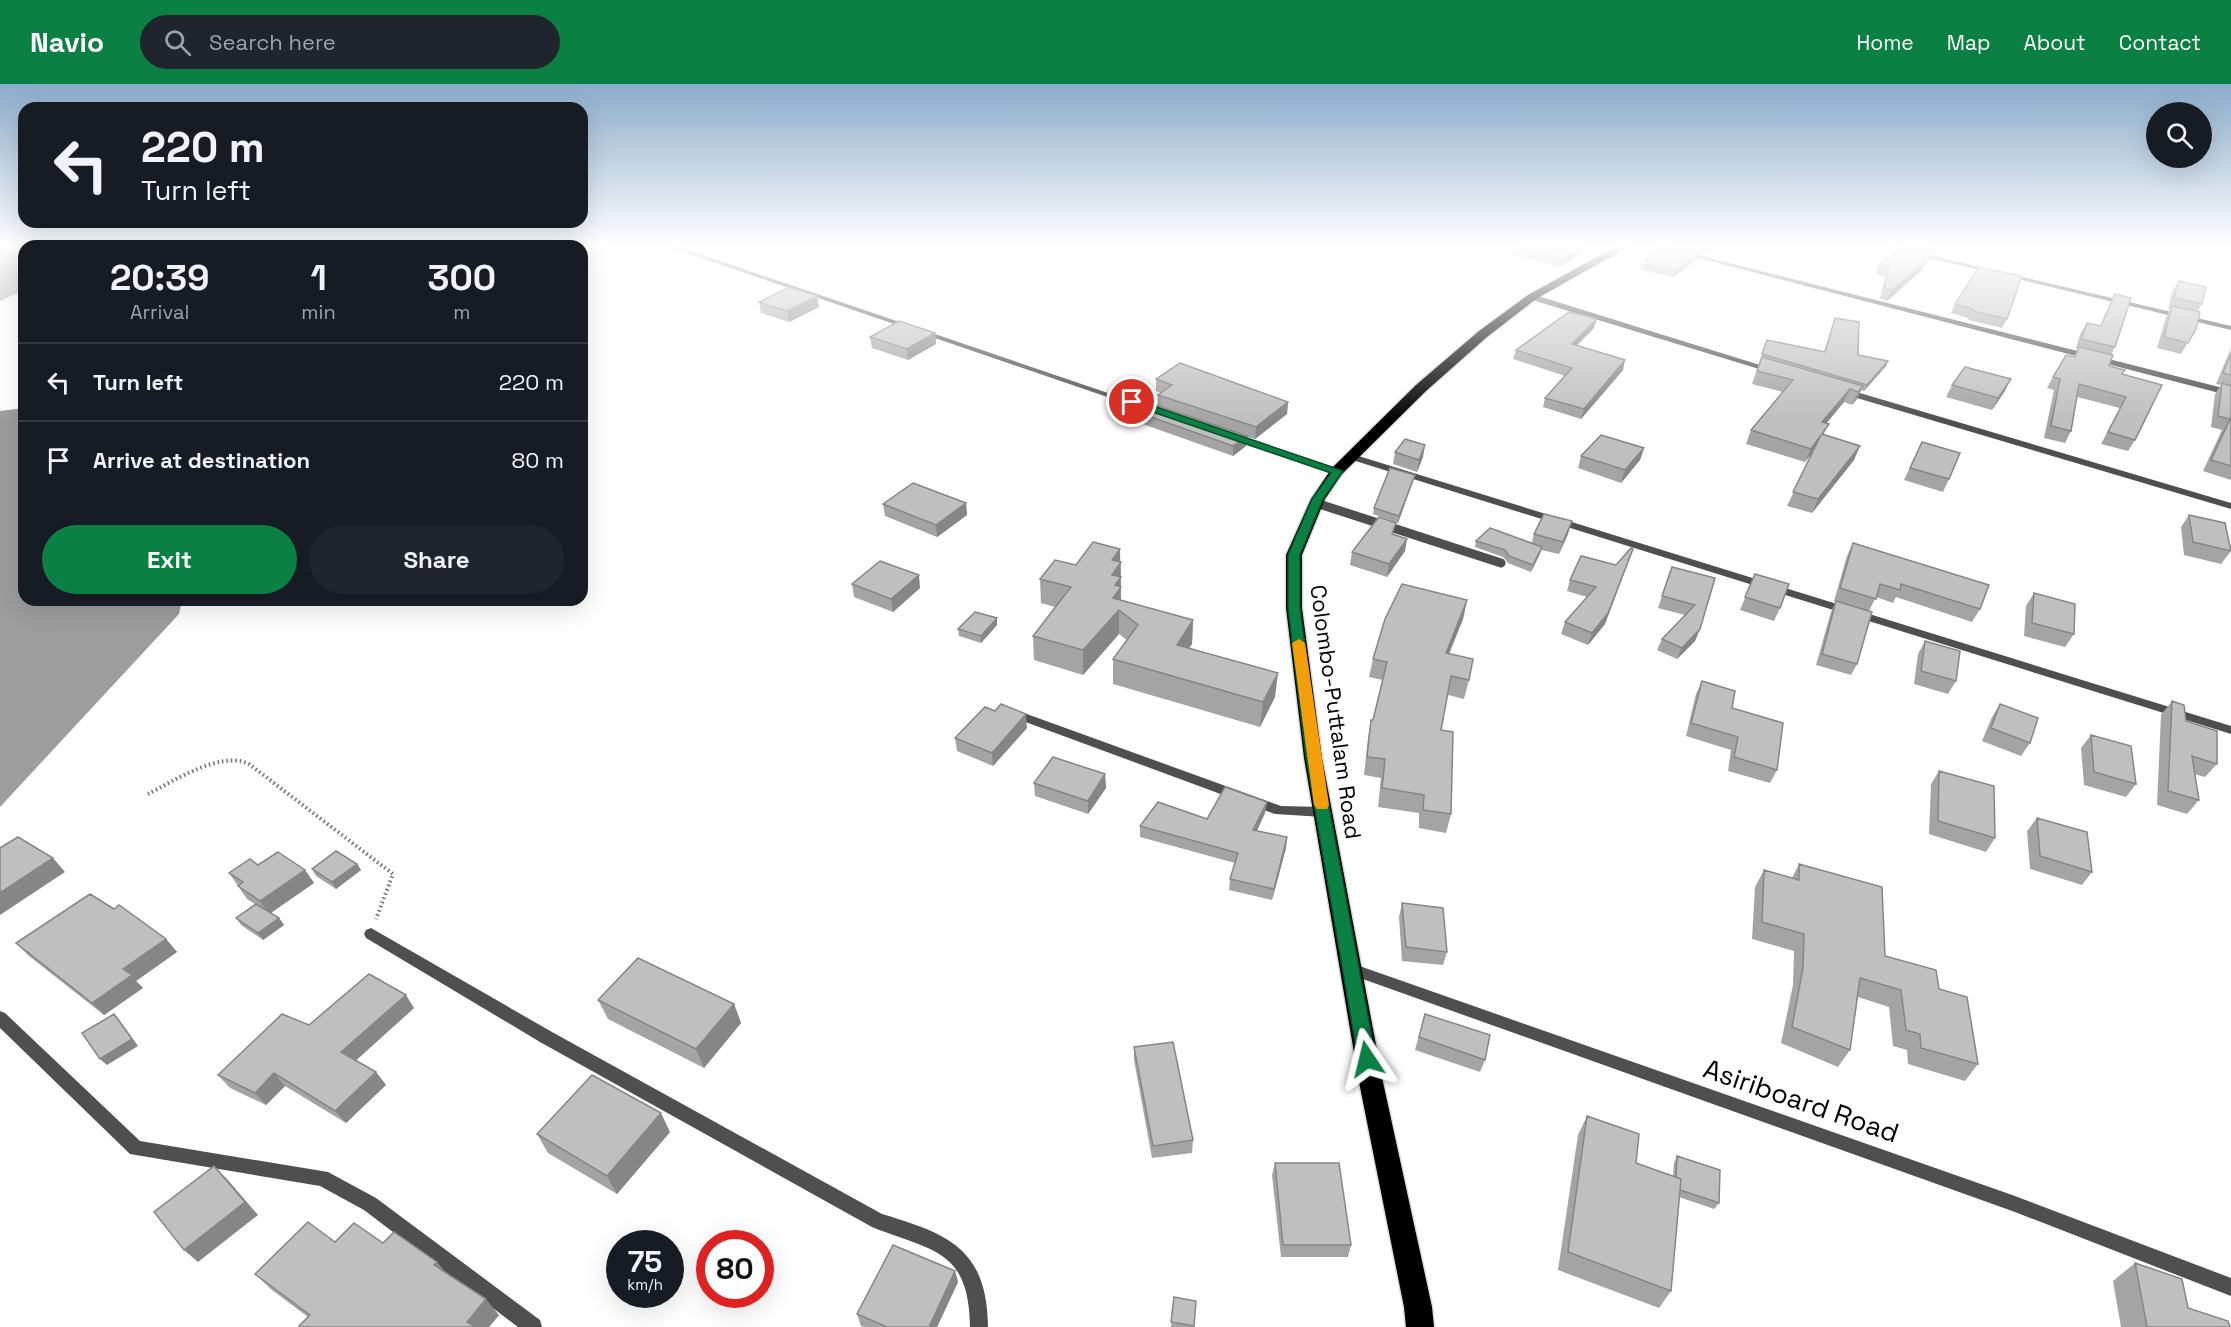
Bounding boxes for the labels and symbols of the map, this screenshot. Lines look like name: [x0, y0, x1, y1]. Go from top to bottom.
pin: [1106, 376, 1157, 427]
street label: Colombo-Puttalam Road: [1304, 583, 1368, 841]
position arrow: [1335, 1027, 1399, 1091]
street label: Asiriboard Road: [1699, 1051, 1904, 1150]
speed limit sign: 80: [696, 1230, 774, 1308]

